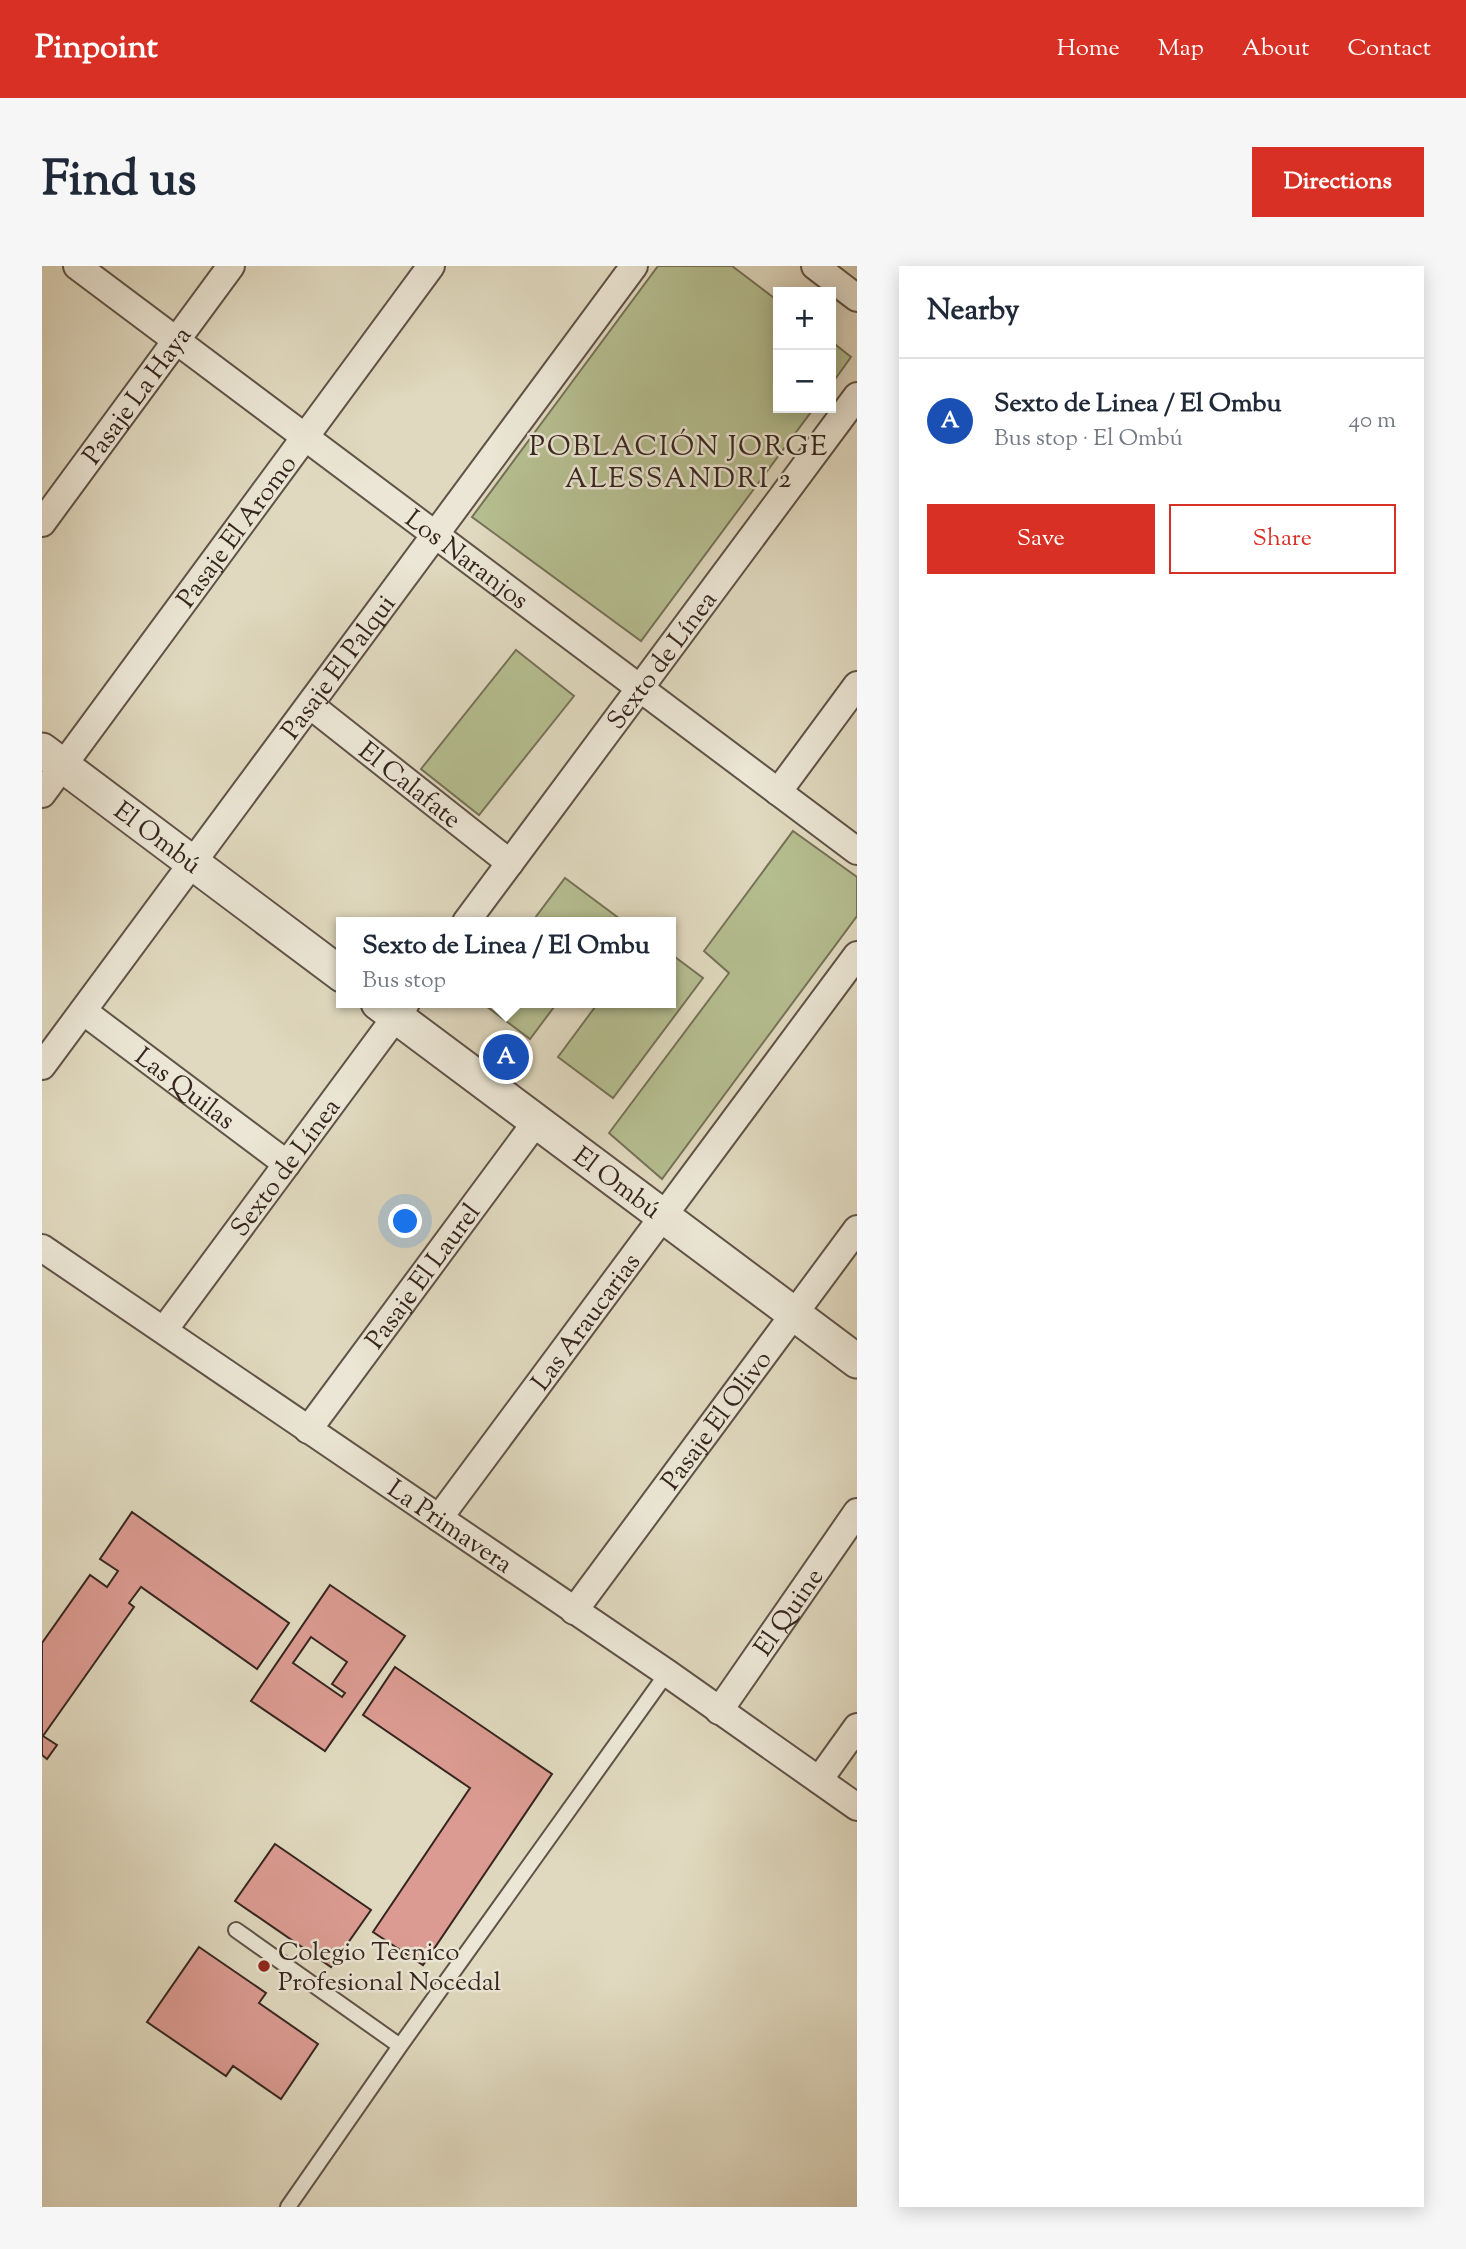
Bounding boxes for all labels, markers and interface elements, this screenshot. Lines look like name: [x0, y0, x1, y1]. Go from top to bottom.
text: Pinpoint: [35, 25, 158, 73]
text: Home: [1057, 32, 1120, 66]
text: Map: [1158, 32, 1204, 66]
text: About: [1242, 32, 1309, 66]
text: Contact: [1347, 32, 1431, 66]
text: Find us: [42, 147, 196, 217]
button: Directions: [1252, 147, 1424, 217]
map controls: [773, 287, 836, 413]
button: +: [773, 287, 836, 350]
text: Nearby: [927, 290, 1019, 333]
street label: Pasaje La Haya: [75, 320, 202, 473]
button: −: [773, 350, 836, 413]
text: Sexto de Linea / El Ombu: [994, 386, 1281, 423]
text: A: [941, 405, 959, 438]
text: 40 m: [1349, 405, 1396, 438]
text: Bus stop · El Ombú: [994, 423, 1183, 456]
district label: POBLACIÓN JORGE ALESSANDRI 2: [529, 428, 829, 500]
street label: Pasaje El Aromo: [169, 448, 307, 616]
street label: Los Naranjos: [396, 502, 536, 619]
button: Save: [927, 504, 1155, 574]
button: Share: [1169, 504, 1396, 574]
street label: Sexto de Línea: [599, 584, 727, 738]
street label: Pasaje El Palqui: [274, 588, 406, 748]
street label: El Calafate: [350, 734, 468, 839]
street label: El Ombú: [105, 794, 208, 884]
popup: [336, 917, 676, 1008]
text: Sexto de Linea / El Ombu: [362, 928, 650, 965]
text: Bus stop: [362, 965, 446, 998]
pin: A: [483, 1031, 529, 1083]
street label: Las Quilas: [126, 1040, 242, 1140]
street label: Sexto de Línea: [223, 1091, 351, 1245]
street label: El Ombú: [564, 1139, 668, 1229]
street label: Pasaje El Laurel: [358, 1197, 491, 1358]
your location: [388, 1204, 422, 1238]
street label: Las Araucarias: [524, 1246, 651, 1399]
street label: Pasaje El Olivo: [654, 1344, 782, 1499]
street label: La Primavera: [379, 1472, 519, 1584]
street label: El Quine: [746, 1561, 834, 1665]
place label: Colegio Tecnico Profesional Nocedal: [278, 1935, 501, 2002]
marker: Colegio Tecnico Profesional Nocedal: [256, 1958, 272, 1974]

